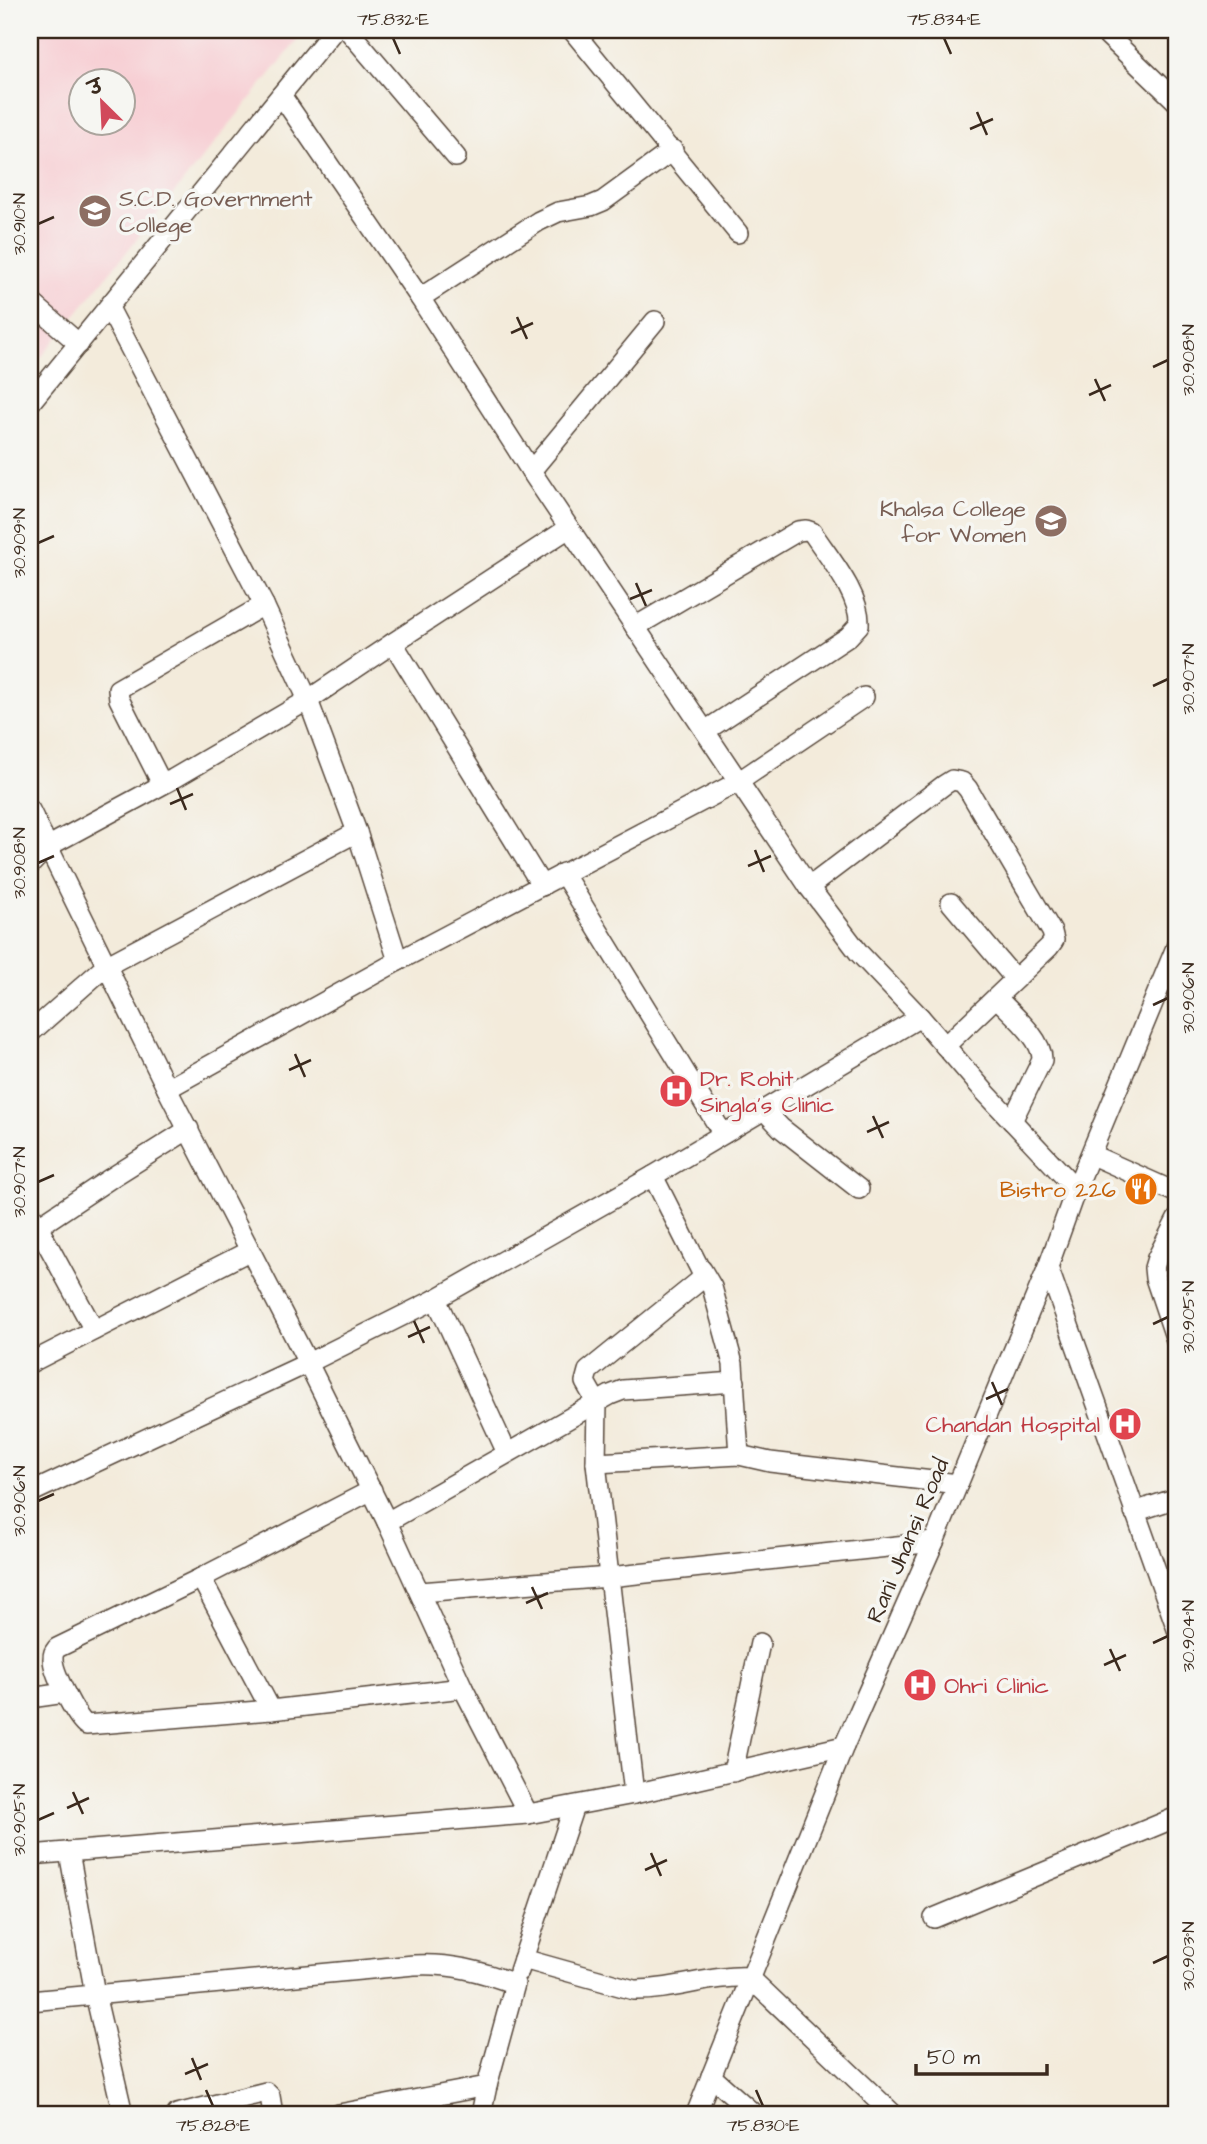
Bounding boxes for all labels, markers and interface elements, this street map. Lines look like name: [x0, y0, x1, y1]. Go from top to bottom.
text: 75.832°E: [357, 7, 429, 32]
text: 75.834°E: [907, 7, 981, 32]
north arrow: [66, 66, 136, 136]
text: उ: [83, 72, 109, 104]
place label: S.C.D. Government College: [119, 183, 313, 242]
school or university icon: S.C.D. Government College: [76, 192, 114, 230]
text: 30.910°N: [7, 193, 32, 255]
text: 30.908°N: [1176, 324, 1201, 396]
place label: Khalsa College for Women: [880, 493, 1026, 551]
school or university icon: Khalsa College for Women: [1032, 502, 1070, 540]
text: 30.909°N: [7, 508, 32, 578]
text: 30.907°N: [1176, 644, 1201, 714]
text: 30.908°N: [7, 827, 32, 899]
text: 30.906°N: [1176, 962, 1201, 1034]
place label: Dr. Rohit Singla's Clinic: [700, 1063, 834, 1122]
hospital icon: Dr. Rohit Singla's Clinic: [657, 1072, 695, 1110]
text: 30.907°N: [7, 1147, 32, 1217]
restaurant icon: Bistro 226: [1122, 1170, 1160, 1208]
place label: Bistro 226: [1000, 1174, 1116, 1206]
text: 30.905°N: [1176, 1281, 1201, 1353]
hospital icon: Chandan Hospital: [1106, 1405, 1144, 1443]
place label: Chandan Hospital: [926, 1409, 1100, 1441]
street label: Rani Jhansi Road: [859, 1453, 957, 1628]
text: 30.906°N: [7, 1465, 32, 1537]
text: 30.904°N: [1176, 1600, 1201, 1672]
hospital icon: Ohri Clinic: [901, 1666, 939, 1704]
place label: Ohri Clinic: [944, 1670, 1049, 1702]
text: 30.905°N: [7, 1784, 32, 1856]
text: 30.903°N: [1176, 1921, 1201, 1991]
scale bar: [916, 2032, 1048, 2076]
text: 50 m: [927, 2043, 981, 2072]
text: 75.828°E: [176, 2113, 251, 2138]
text: 75.830°E: [726, 2113, 800, 2138]

